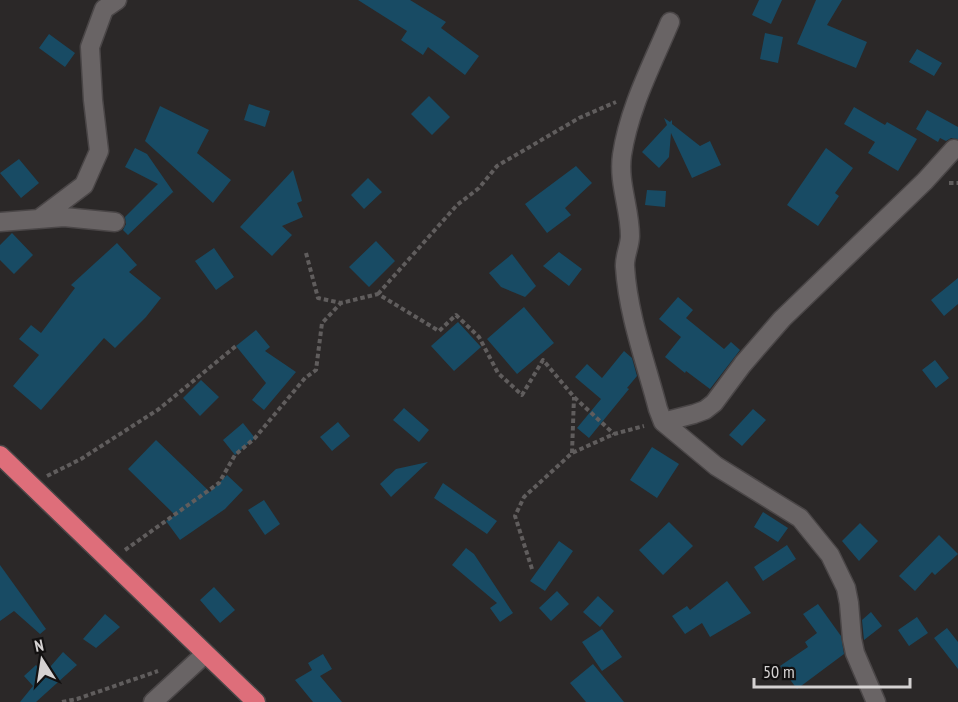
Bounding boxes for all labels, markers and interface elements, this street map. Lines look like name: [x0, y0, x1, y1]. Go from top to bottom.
north arrow: [12, 630, 72, 690]
text: N: [33, 635, 45, 656]
scale bar: [754, 651, 910, 689]
text: 50 m: [763, 660, 795, 683]

